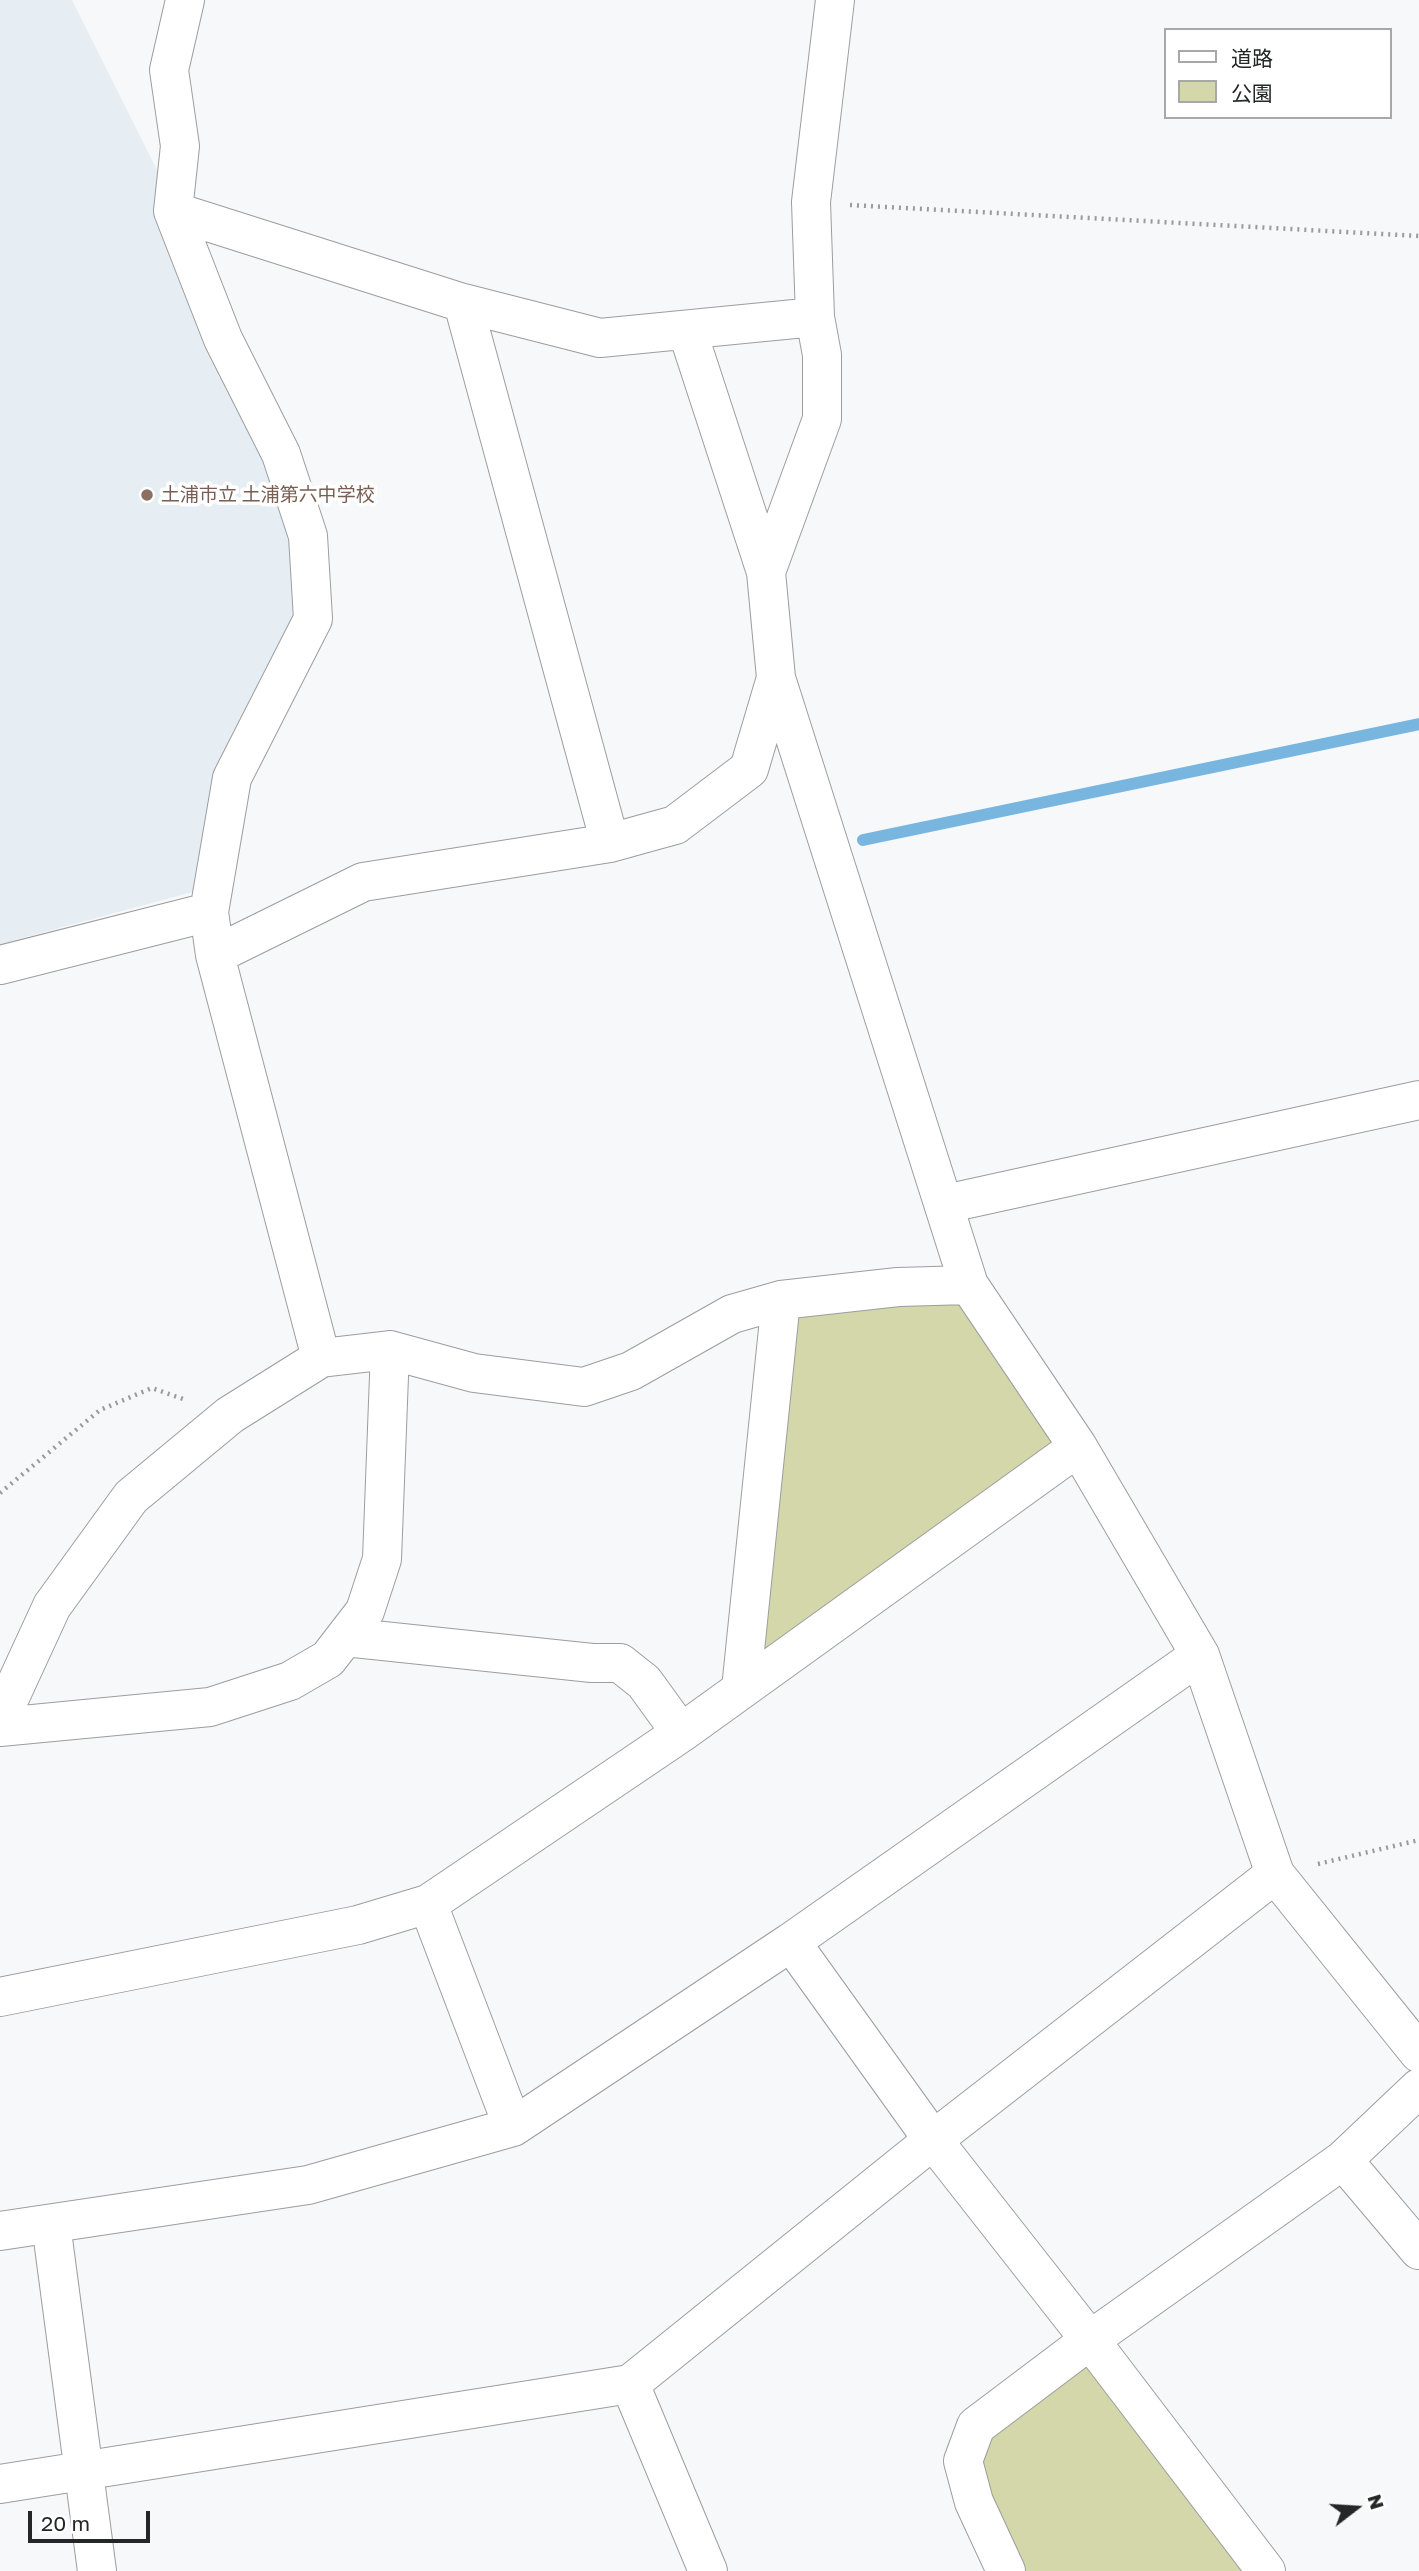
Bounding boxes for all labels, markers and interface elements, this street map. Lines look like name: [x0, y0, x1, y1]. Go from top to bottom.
legend: [1164, 28, 1391, 119]
text: 道路: [1231, 45, 1273, 71]
text: 公園: [1231, 80, 1273, 106]
place label: 土浦市立 土浦第六中学校: [161, 484, 375, 506]
marker: 土浦市立 土浦第六中学校: [139, 487, 155, 503]
north arrow: [1321, 2473, 1391, 2543]
text: N: [1363, 2491, 1390, 2512]
scale bar: [32, 2498, 154, 2542]
text: 20 m: [41, 2510, 90, 2536]

